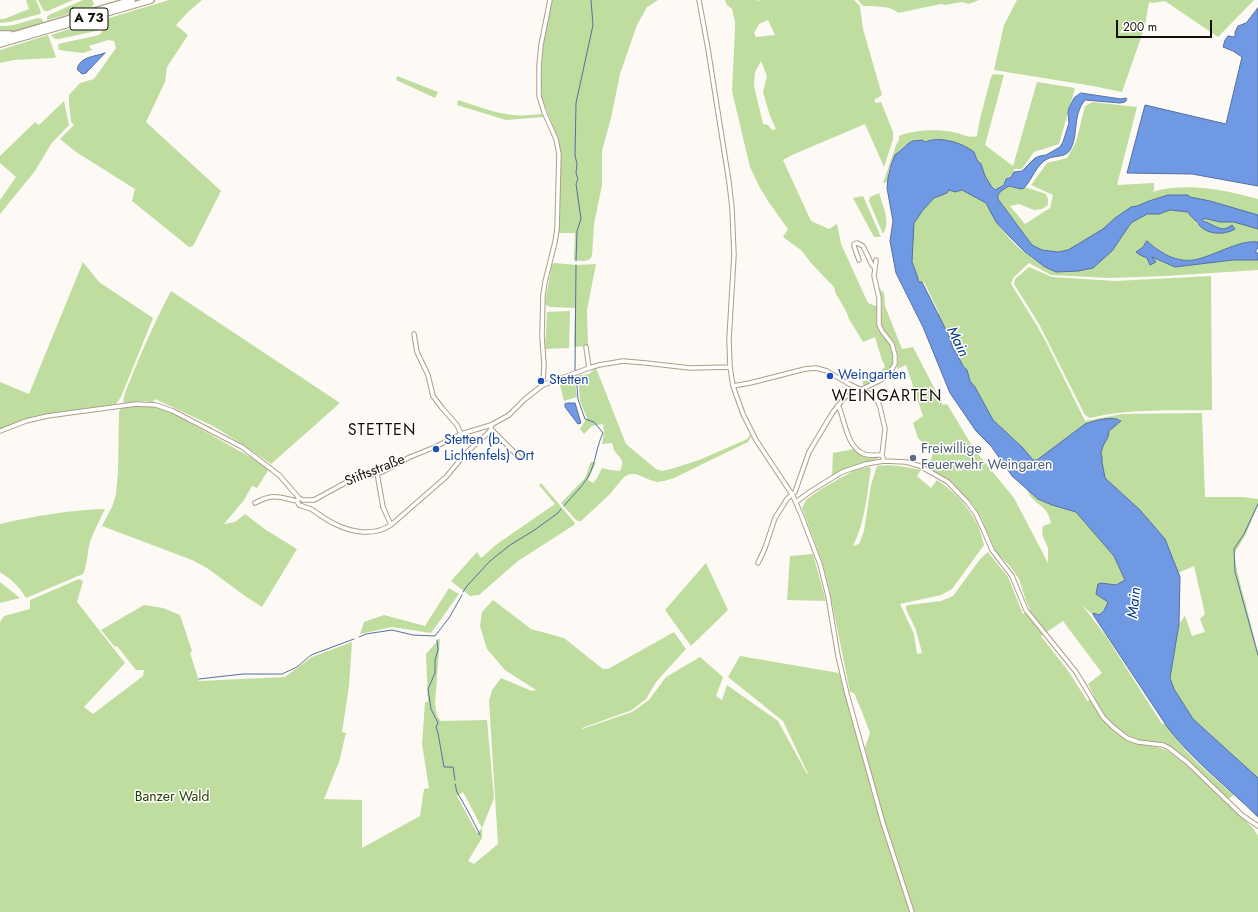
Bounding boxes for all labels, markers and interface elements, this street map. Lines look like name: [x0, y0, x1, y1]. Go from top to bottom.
road number: A 73: [70, 8, 108, 30]
scale bar: [1118, 12, 1214, 38]
text: 200 m: [1123, 18, 1157, 36]
water label: Main: [942, 324, 972, 360]
place label: Weingarten: [838, 368, 906, 384]
marker: Weingarten: [825, 371, 835, 381]
place label: Stetten: [549, 373, 589, 389]
marker: Stetten: [536, 376, 546, 386]
district label: WEINGARTEN: [831, 387, 943, 407]
district label: STETTEN: [348, 421, 416, 441]
place label: Stetten (b. Lichtenfels) Ort: [444, 433, 534, 466]
place label: Freiwillige Feuerwehr Weingaren: [921, 442, 1052, 474]
marker: Stetten (b. Lichtenfels) Ort: [431, 444, 441, 454]
street label: Stiftsstraße: [342, 451, 408, 491]
marker: Freiwillige Feuerwehr Weingaren: [908, 453, 918, 463]
water label: Main: [1124, 586, 1146, 620]
park label: Banzer Wald: [135, 790, 209, 806]

